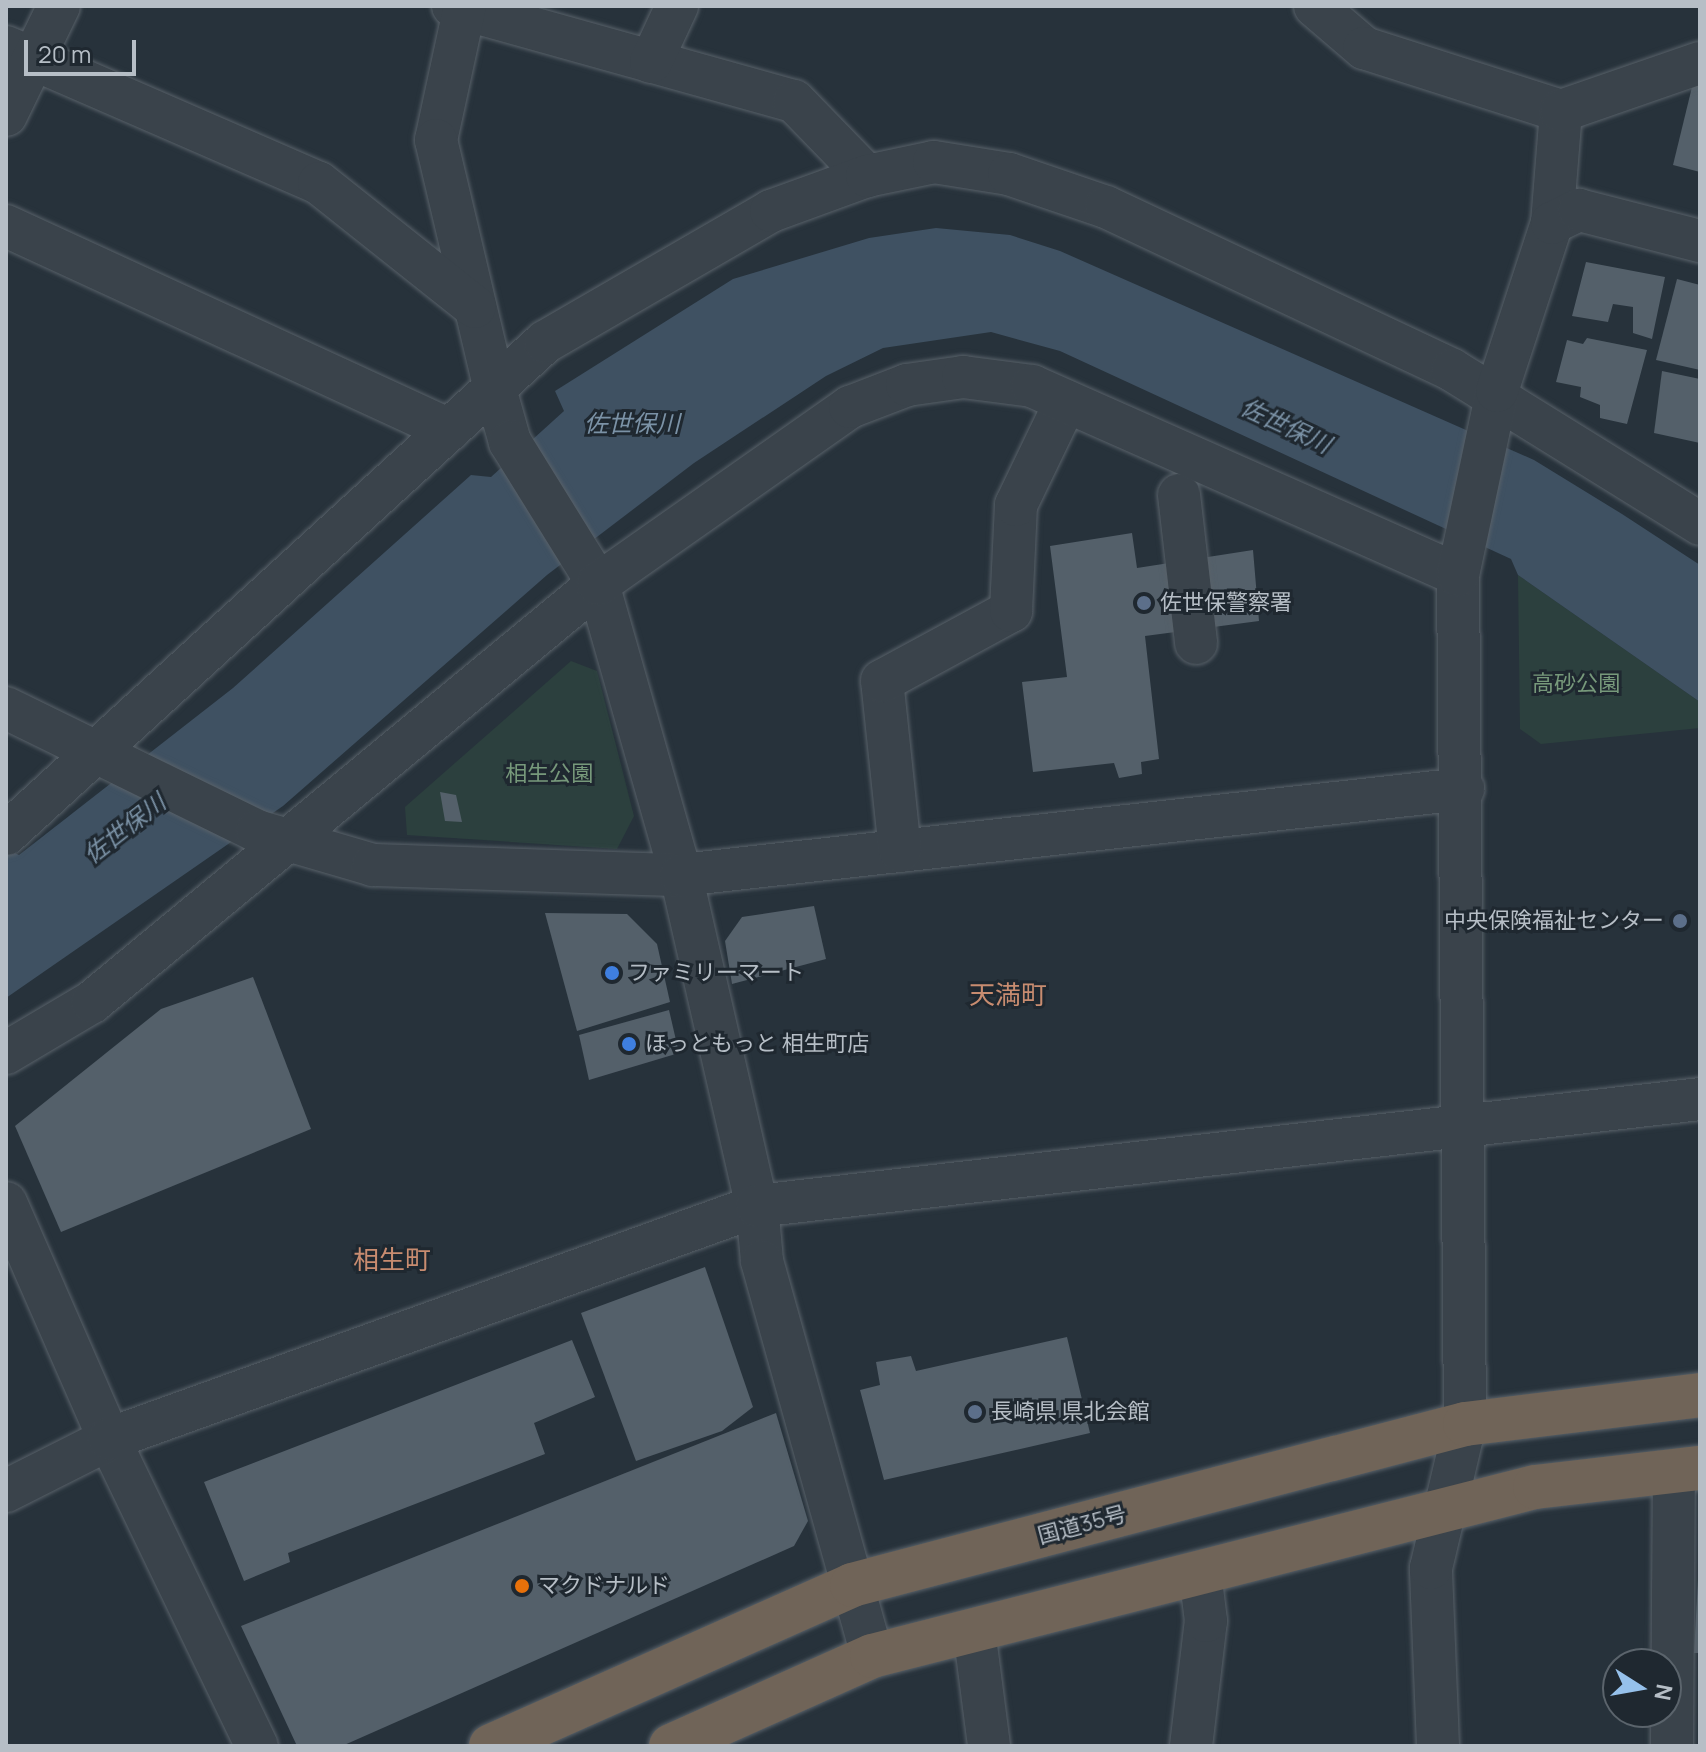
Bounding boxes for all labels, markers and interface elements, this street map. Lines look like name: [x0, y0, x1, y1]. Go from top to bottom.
scale bar: [28, 24, 140, 74]
text: 20 m: [38, 37, 91, 70]
water label: 佐世保川: [1236, 392, 1336, 458]
water label: 佐世保川: [584, 409, 680, 437]
place label: 佐世保警察署: [1160, 590, 1292, 616]
marker: 佐世保警察署: [1135, 594, 1153, 612]
park label: 高砂公園: [1532, 671, 1620, 697]
park label: 相生公園: [505, 761, 593, 787]
water label: 佐世保川: [77, 787, 171, 869]
place label: 中央保険福祉センター: [1444, 908, 1664, 934]
marker: 中央保険福祉センター: [1671, 912, 1689, 930]
place label: ファミリーマート: [628, 960, 804, 986]
marker: ファミリーマート: [603, 964, 621, 982]
district label: 天満町: [969, 979, 1047, 1011]
place label: ほっともっと 相生町店: [645, 1031, 869, 1057]
marker: ほっともっと 相生町店: [620, 1035, 638, 1053]
district label: 相生町: [353, 1244, 431, 1276]
place label: 長崎県 県北会館: [991, 1399, 1149, 1425]
marker: 長崎県 県北会館: [966, 1403, 984, 1421]
street label: 国道35号: [1035, 1500, 1129, 1550]
place label: マクドナルド: [538, 1573, 670, 1599]
marker: マクドナルド: [513, 1577, 531, 1595]
north arrow: [1602, 1648, 1682, 1728]
text: N: [1647, 1682, 1680, 1703]

